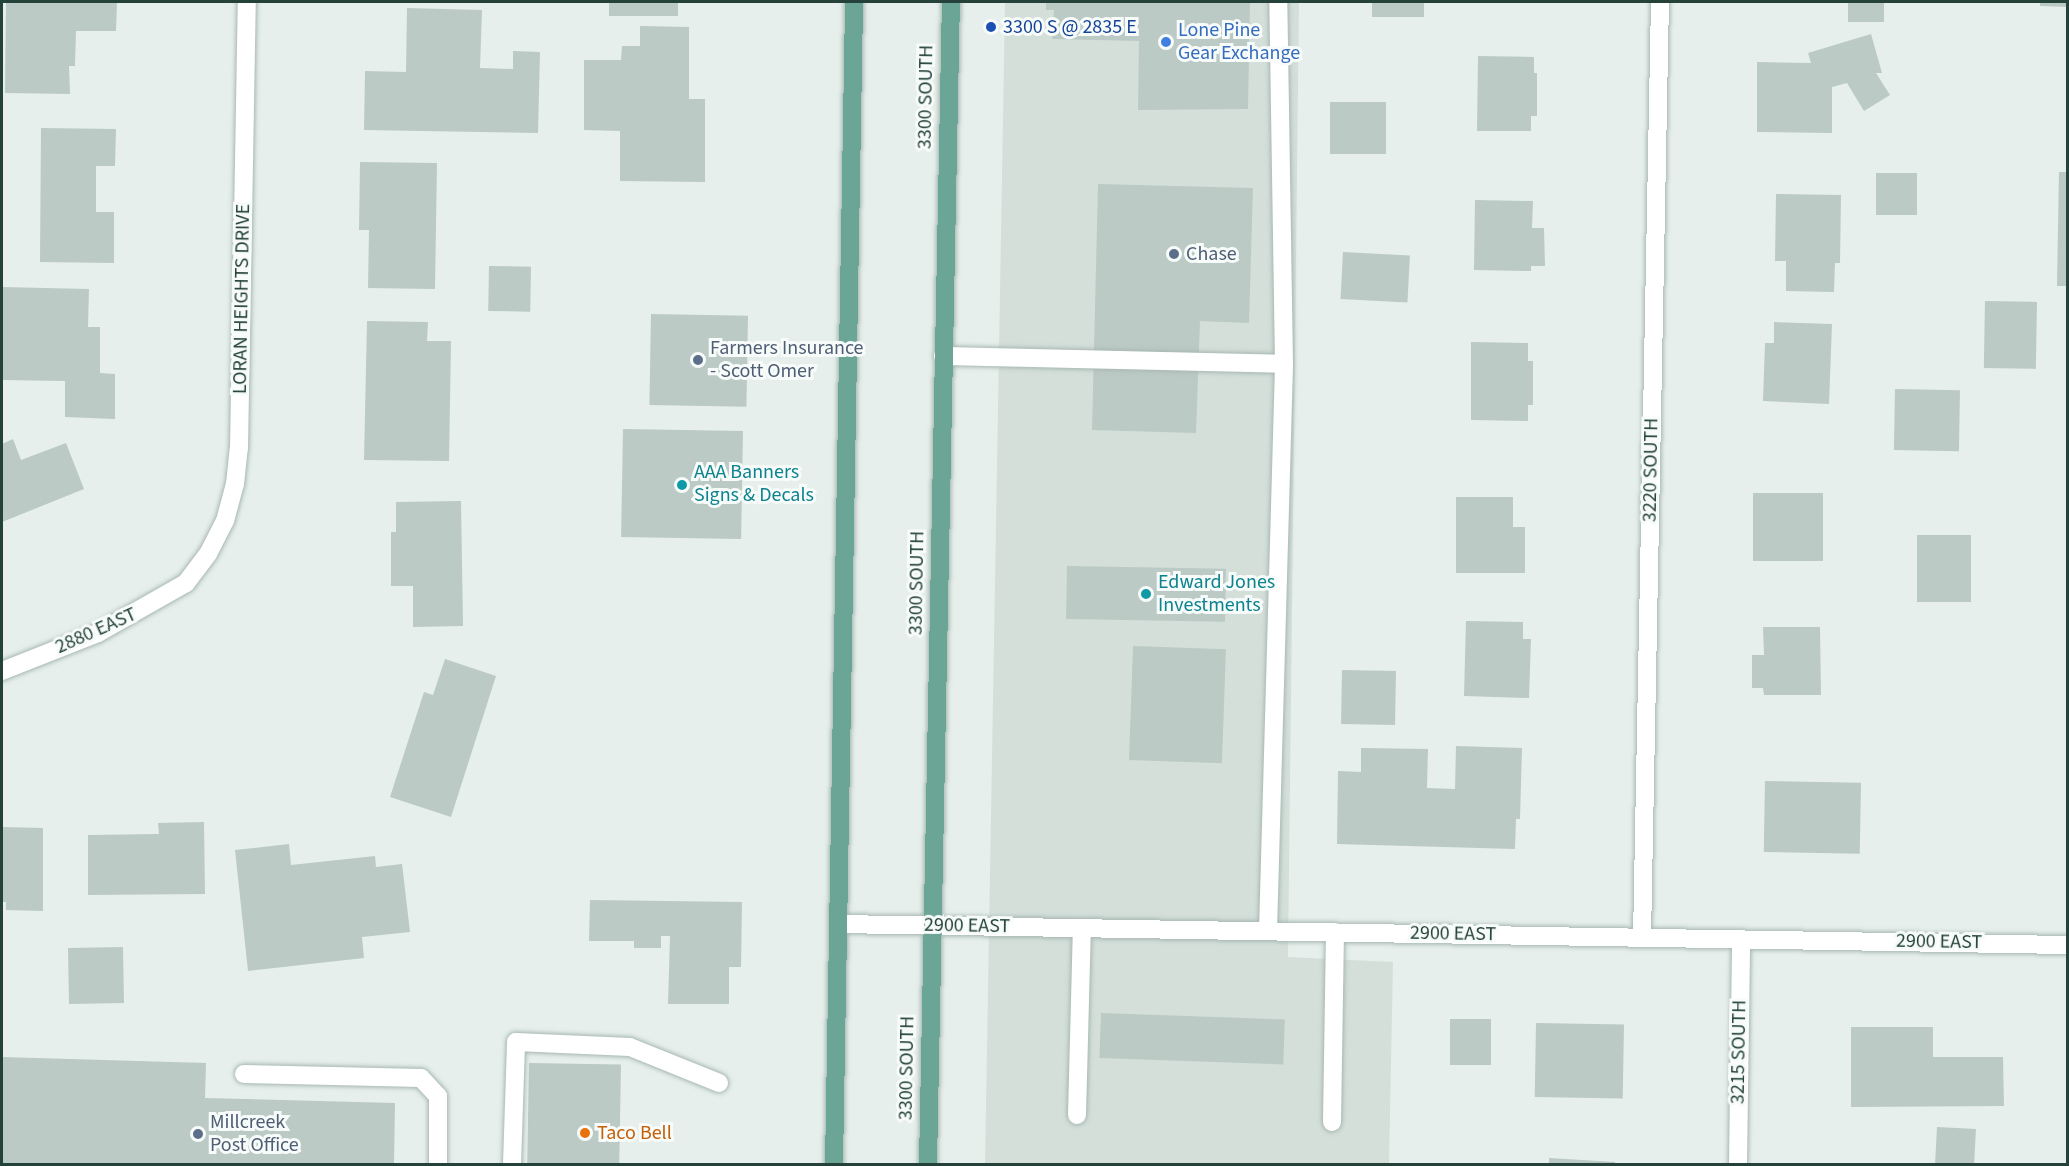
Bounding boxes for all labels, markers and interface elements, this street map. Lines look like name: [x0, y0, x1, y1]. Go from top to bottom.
place label: 3300 S @ 2835 E: [1003, 15, 1137, 39]
place label: Lone Pine Gear Exchange: [1178, 19, 1300, 66]
marker: 3300 S @ 2835 E: [984, 20, 998, 34]
marker: Lone Pine Gear Exchange: [1159, 35, 1173, 49]
street label: 3300 SOUTH: [913, 45, 939, 149]
street label: LORAN HEIGHTS DRIVE: [228, 204, 256, 394]
place label: Chase: [1186, 242, 1237, 266]
marker: Chase: [1167, 247, 1181, 261]
place label: Farmers Insurance - Scott Omer: [710, 336, 864, 383]
marker: Farmers Insurance - Scott Omer: [691, 353, 705, 367]
street label: 3220 SOUTH: [1638, 418, 1664, 522]
place label: AAA Banners Signs & Decals: [694, 461, 814, 508]
marker: AAA Banners Signs & Decals: [675, 478, 689, 492]
street label: 3300 SOUTH: [904, 531, 930, 635]
place label: Edward Jones Investments: [1158, 570, 1275, 617]
marker: Edward Jones Investments: [1139, 587, 1153, 601]
street label: 2880 EAST: [52, 603, 140, 659]
street label: 2900 EAST: [924, 913, 1010, 939]
street label: 2900 EAST: [1410, 921, 1496, 947]
street label: 2900 EAST: [1896, 929, 1982, 955]
street label: 3215 SOUTH: [1726, 1000, 1752, 1104]
street label: 3300 SOUTH: [894, 1016, 920, 1120]
place label: Millcreek Post Office: [210, 1110, 299, 1157]
place label: Taco Bell: [597, 1121, 672, 1145]
marker: Taco Bell: [578, 1126, 592, 1140]
marker: Millcreek Post Office: [191, 1127, 205, 1141]

